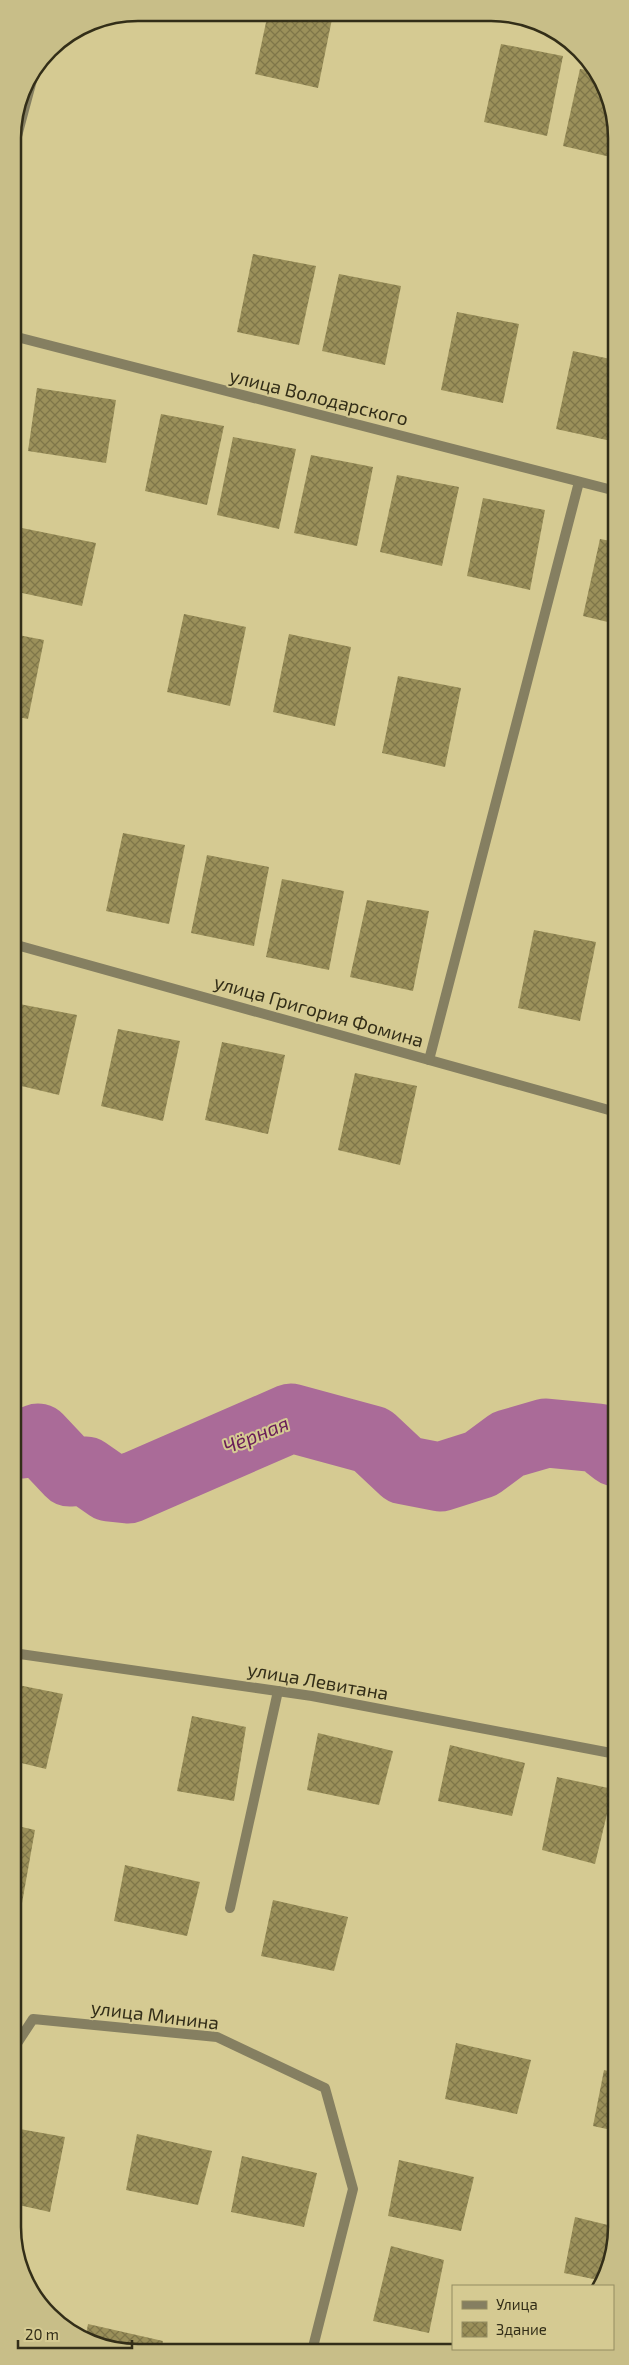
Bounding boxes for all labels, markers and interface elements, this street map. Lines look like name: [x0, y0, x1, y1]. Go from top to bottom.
street label: улица Володарского: [227, 363, 411, 431]
street label: улица Григория Фомина: [211, 970, 427, 1052]
water label: Чёрная: [219, 1410, 292, 1458]
street label: улица Левитана: [246, 1657, 390, 1705]
street label: улица Минина: [90, 1995, 220, 2035]
legend: [452, 2285, 614, 2350]
text: Улица: [496, 2295, 538, 2313]
scale bar: [18, 2318, 131, 2350]
text: Здание: [496, 2320, 547, 2338]
text: 20 m: [25, 2325, 59, 2343]

